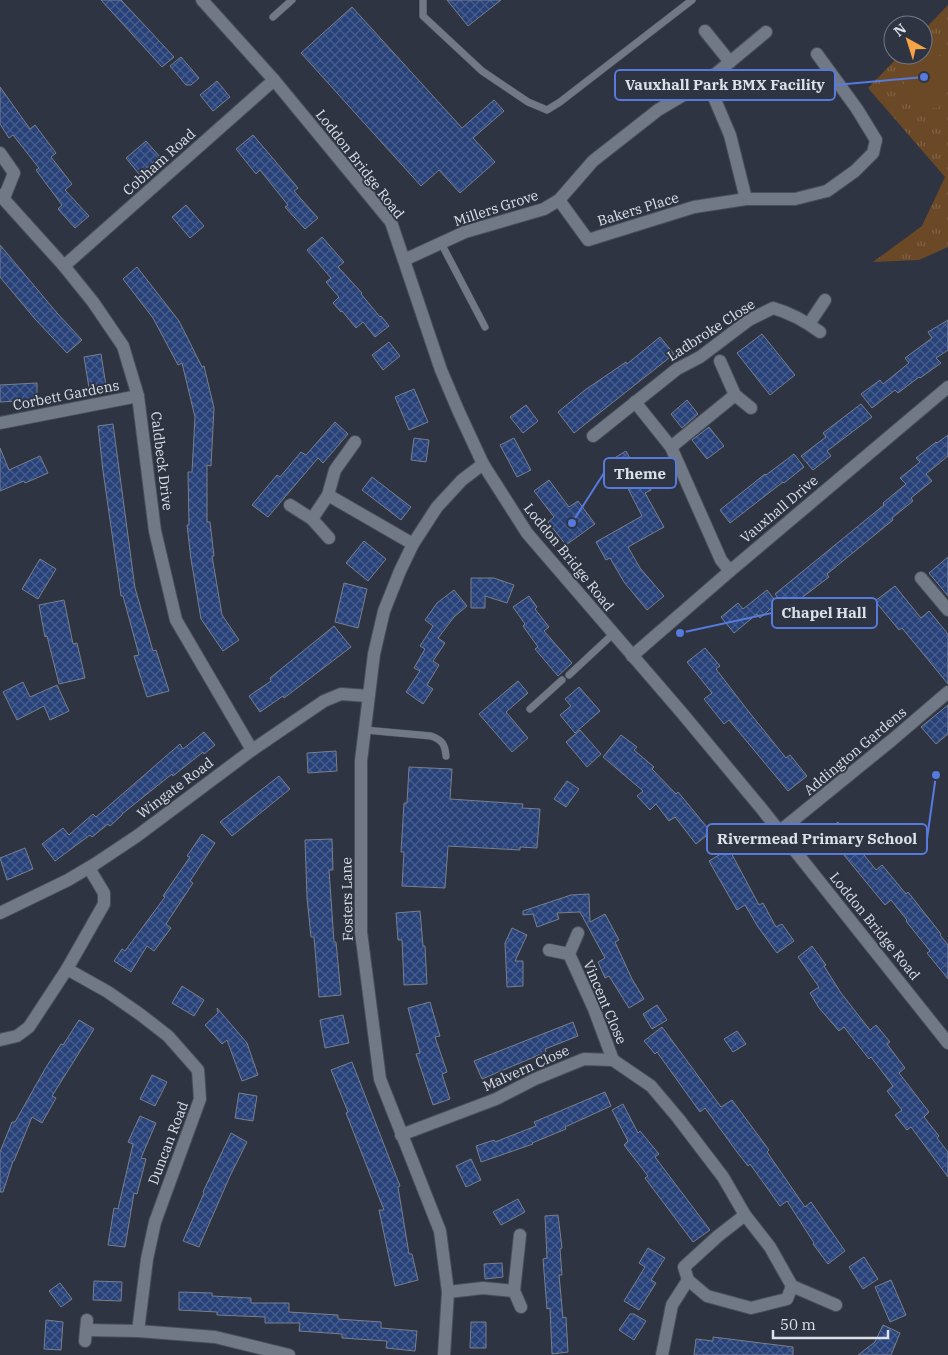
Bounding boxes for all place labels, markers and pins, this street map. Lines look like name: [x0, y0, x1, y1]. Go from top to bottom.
callout: Vauxhall Park BMX Facility: [615, 70, 835, 100]
callout: Theme: [604, 458, 676, 488]
callout: Chapel Hall: [772, 598, 877, 628]
callout: Rivermead Primary School: [707, 824, 927, 854]

